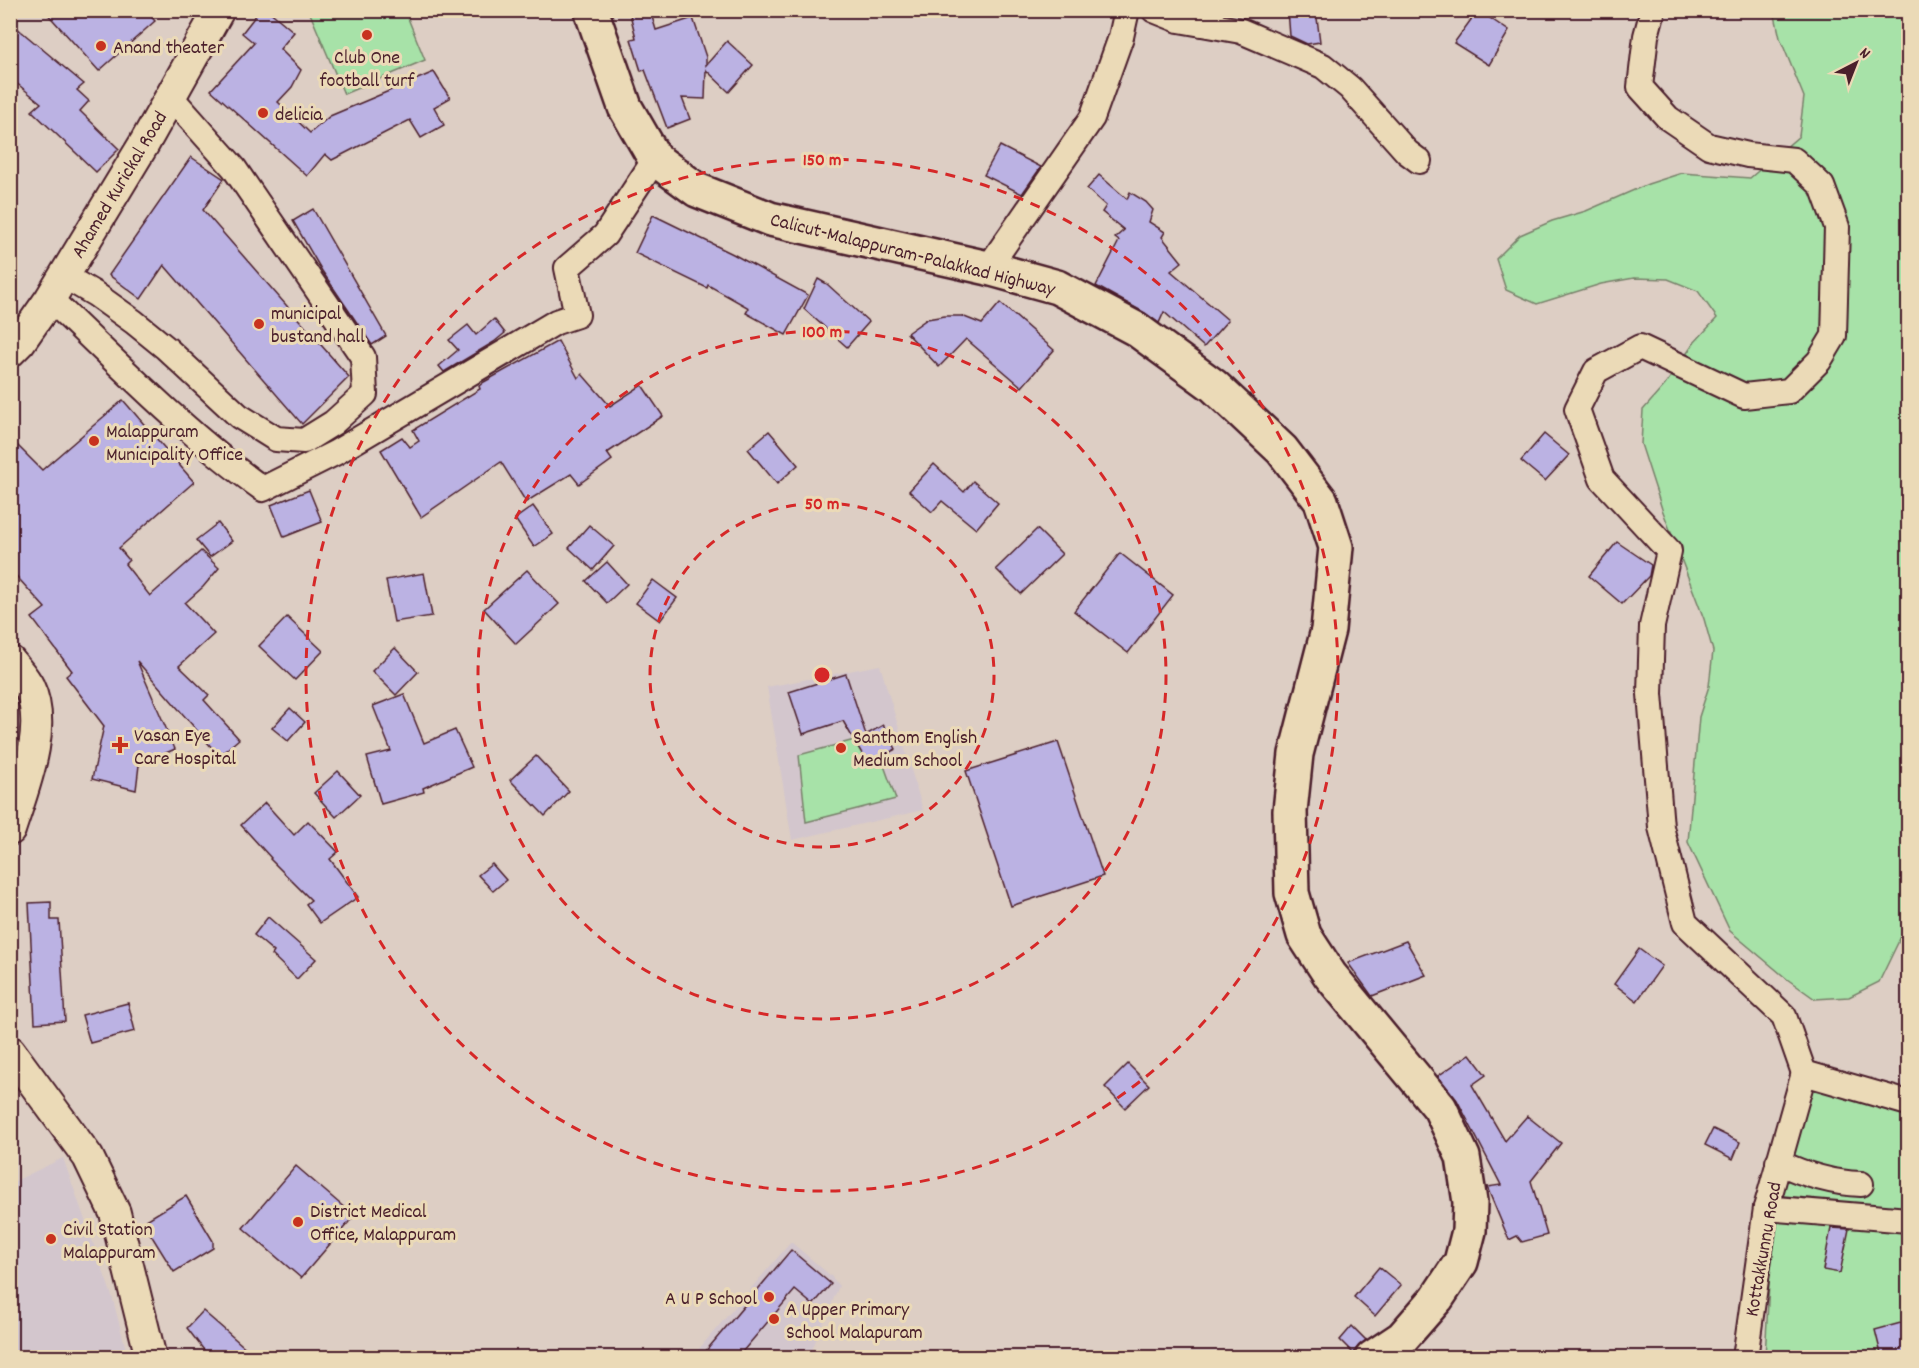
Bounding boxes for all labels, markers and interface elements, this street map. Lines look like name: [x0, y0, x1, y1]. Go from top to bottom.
marker: Club One football turf: [360, 28, 374, 42]
north arrow: [1826, 33, 1886, 93]
place label: Anand theater: [113, 35, 225, 63]
marker: Anand theater: [94, 39, 108, 53]
text: N: [1854, 43, 1875, 65]
place label: Club One football turf: [320, 45, 415, 96]
place label: delicia: [275, 102, 323, 130]
marker: delicia: [256, 106, 270, 120]
street label: Ahamed Kurickal Road: [65, 107, 176, 264]
text: 150 m: [803, 149, 841, 174]
street label: Calicut-Malappuram-Palakkad Highway: [767, 207, 1059, 305]
place label: municipal bustand hall: [271, 301, 365, 352]
marker: municipal bustand hall: [252, 317, 266, 331]
text: 100 m: [802, 321, 842, 346]
place label: Malappuram Municipality Office: [106, 419, 243, 470]
marker: Malappuram Municipality Office: [87, 434, 101, 448]
text: 50 m: [805, 493, 839, 518]
centre of rings: [812, 665, 832, 685]
place label: Vasan Eye Care Hospital: [134, 723, 236, 774]
place label: Santhom English Medium School: [853, 725, 977, 776]
marker: Vasan Eye Care Hospital: [111, 736, 129, 754]
marker: Santhom English Medium School: [834, 741, 848, 755]
street label: Kottakkunnu Road: [1739, 1180, 1791, 1319]
place label: District Medical Office, Malappuram: [310, 1199, 456, 1250]
marker: District Medical Office, Malappuram: [291, 1215, 305, 1229]
place label: Civil Station Malappuram: [63, 1217, 156, 1268]
marker: Civil Station Malappuram: [44, 1232, 58, 1246]
place label: A U P School: [665, 1286, 757, 1314]
marker: A U P School: [762, 1290, 776, 1304]
place label: A Upper Primary School Malapuram: [786, 1297, 923, 1348]
marker: A Upper Primary School Malapuram: [767, 1312, 781, 1326]

